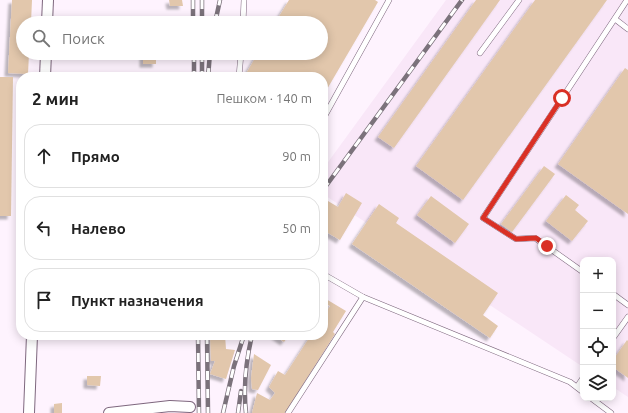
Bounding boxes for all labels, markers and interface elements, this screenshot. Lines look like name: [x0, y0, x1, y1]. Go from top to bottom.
search box: [16, 16, 328, 60]
icon: search: [30, 27, 52, 49]
text: Поиск: [62, 30, 105, 47]
text: 2 мин: [32, 89, 79, 108]
route start: [553, 89, 571, 107]
text: Пешком · 140 m: [216, 91, 312, 105]
icon: ahead: [33, 145, 55, 167]
text: Прямо: [71, 148, 120, 165]
text: 90 m: [282, 149, 311, 163]
icon: left: [33, 217, 55, 239]
text: Налево: [71, 220, 126, 237]
text: 50 m: [282, 221, 311, 235]
route end: [538, 237, 556, 255]
map controls: [580, 257, 616, 401]
button: +: [580, 257, 616, 293]
icon: arrive: [33, 289, 55, 311]
text: Пункт назначения: [71, 292, 204, 309]
button: −: [580, 293, 616, 329]
button: locate: [580, 329, 616, 365]
button: layers: [580, 365, 616, 401]

